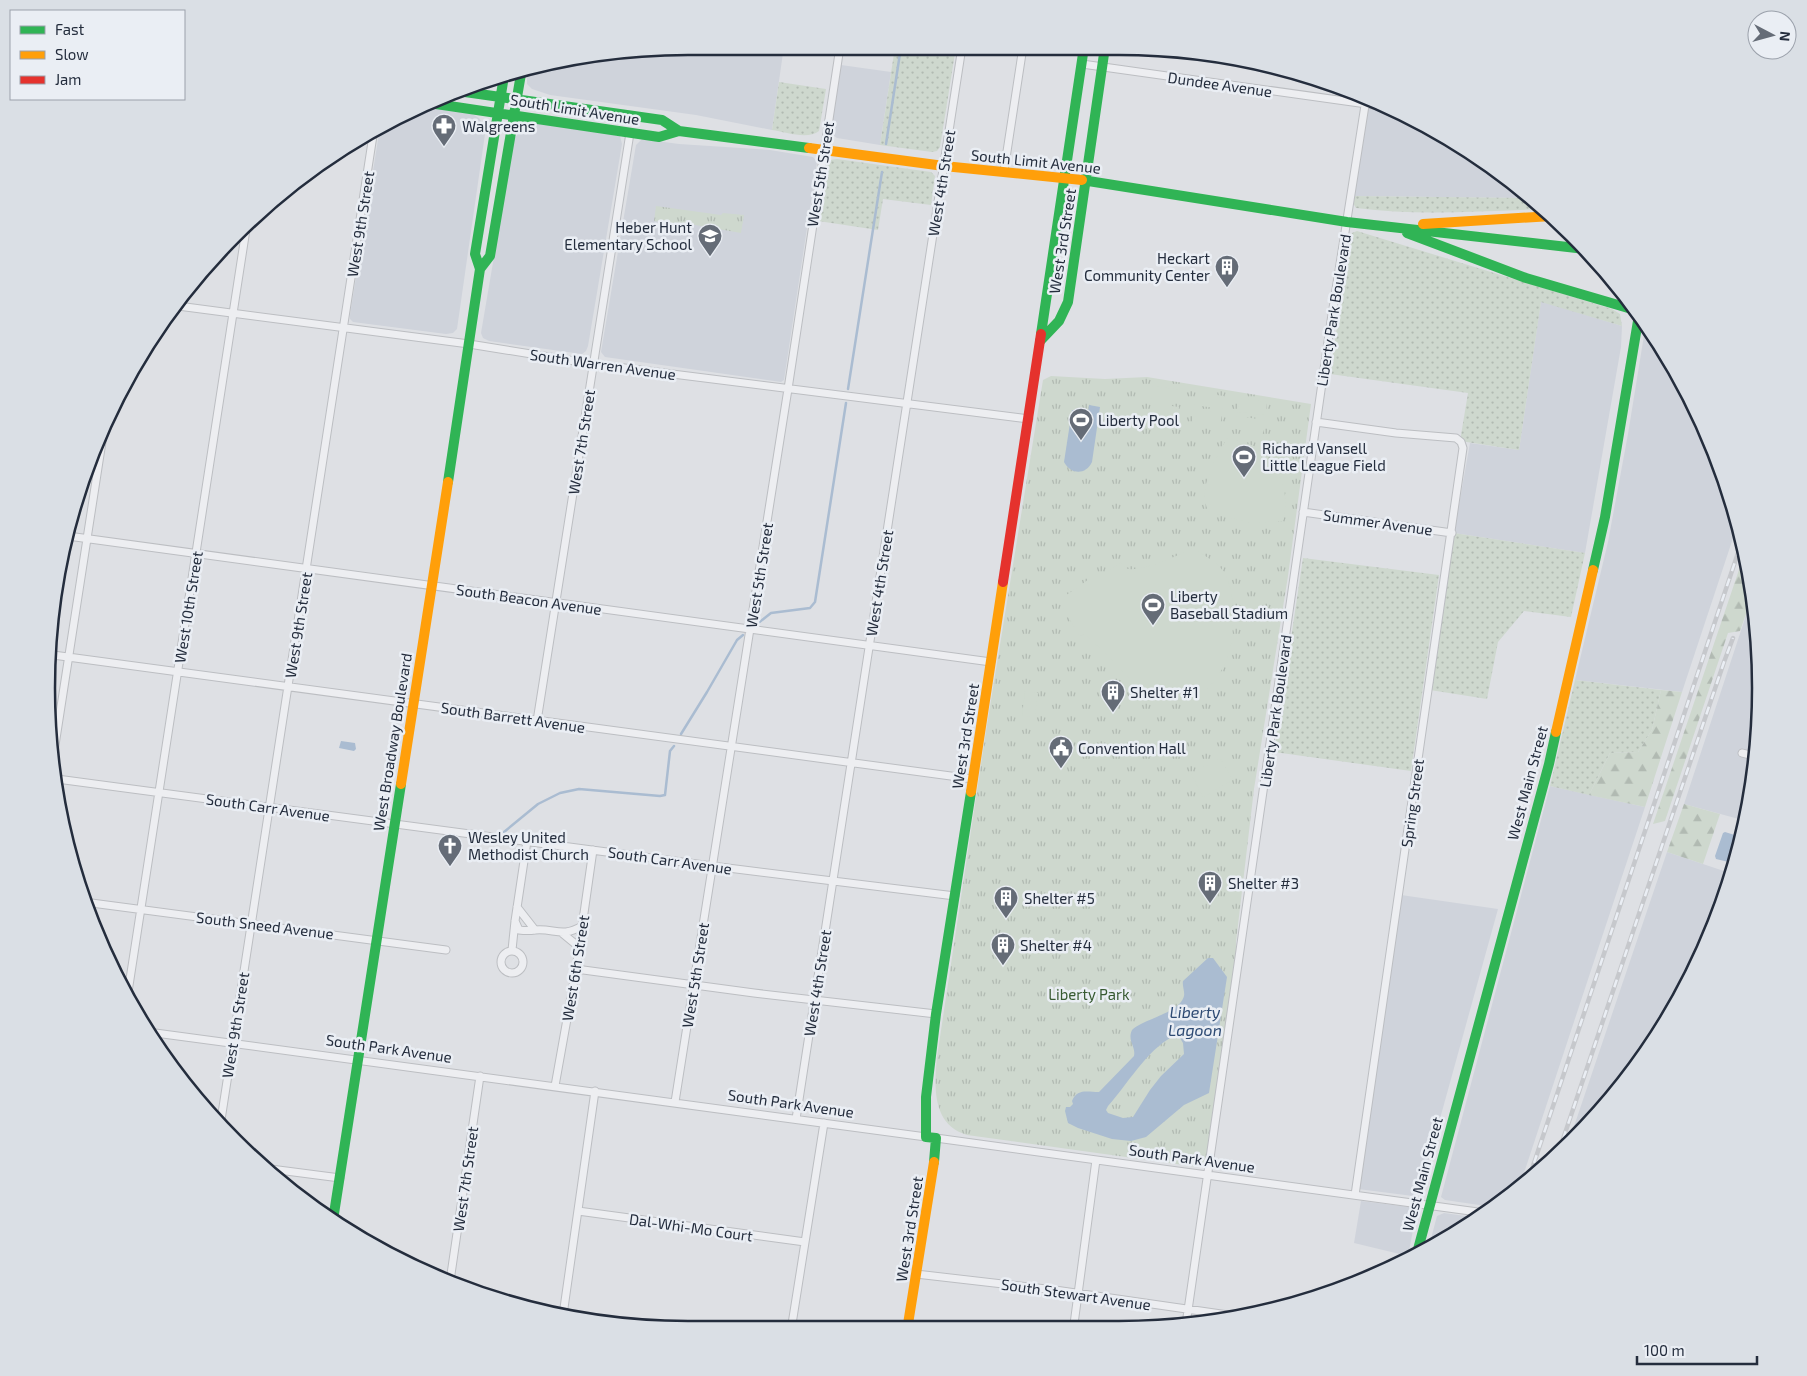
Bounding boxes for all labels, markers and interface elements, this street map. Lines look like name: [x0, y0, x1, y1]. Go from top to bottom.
legend: [10, 10, 185, 100]
north arrow: [1747, 10, 1797, 60]
text: Fast: [55, 20, 85, 38]
text: N: [1776, 30, 1794, 42]
text: Slow: [55, 45, 89, 63]
street label: Dundee Avenue: [1167, 68, 1273, 100]
text: Jam: [55, 70, 81, 88]
street label: South Limit Avenue: [509, 90, 641, 128]
pharmacy icon: Walgreens: [431, 113, 457, 147]
place label: Walgreens: [462, 117, 535, 135]
street label: West 5th Street: [803, 120, 837, 228]
street label: West 4th Street: [924, 128, 958, 237]
street label: South Limit Avenue: [970, 145, 1102, 177]
street label: West 9th Street: [343, 170, 377, 278]
street label: West 3rd Street: [1045, 187, 1079, 295]
place label: Heber Hunt Elementary School: [564, 218, 693, 253]
school or university icon: Heber Hunt Elementary School: [697, 223, 723, 257]
street label: Liberty Park Boulevard: [1312, 233, 1354, 387]
place label: Heckart Community Center: [1084, 249, 1210, 284]
building icon: Heckart Community Center: [1214, 254, 1240, 288]
street label: South Warren Avenue: [529, 345, 677, 383]
street label: West 7th Street: [564, 388, 598, 496]
sports icon: Liberty Pool: [1068, 407, 1094, 441]
place label: Liberty Pool: [1098, 411, 1180, 429]
place label: Richard Vansell Little League Field: [1262, 439, 1386, 474]
sports icon: Richard Vansell Little League Field: [1231, 444, 1257, 478]
street label: Summer Avenue: [1322, 505, 1434, 539]
street label: West 5th Street: [742, 521, 776, 629]
street label: West 4th Street: [862, 528, 896, 637]
street label: West 10th Street: [170, 549, 206, 664]
street label: West 9th Street: [281, 571, 315, 679]
street label: South Beacon Avenue: [455, 580, 603, 618]
place label: Liberty Baseball Stadium: [1170, 587, 1288, 622]
sports icon: Liberty Baseball Stadium: [1140, 592, 1166, 626]
street label: Liberty Park Boulevard: [1255, 633, 1295, 789]
street label: West Broadway Boulevard: [369, 652, 415, 832]
building icon: Shelter #1: [1100, 679, 1126, 713]
street label: West 3rd Street: [948, 682, 982, 790]
place label: Shelter #1: [1130, 683, 1199, 701]
street label: South Barrett Avenue: [440, 698, 586, 736]
street label: West Main Street: [1503, 724, 1551, 842]
public building icon: Convention Hall: [1048, 735, 1074, 769]
place label: Convention Hall: [1078, 739, 1186, 757]
street label: Spring Street: [1397, 757, 1427, 848]
street label: South Carr Avenue: [205, 789, 331, 825]
place label: Wesley United Methodist Church: [468, 828, 589, 863]
church icon: Wesley United Methodist Church: [437, 833, 463, 867]
street label: South Carr Avenue: [607, 842, 733, 878]
building icon: Shelter #3: [1197, 870, 1223, 904]
place label: Shelter #3: [1228, 874, 1299, 892]
building icon: Shelter #5: [993, 885, 1019, 919]
place label: Shelter #5: [1024, 889, 1095, 907]
street label: South Sneed Avenue: [195, 908, 335, 942]
street label: West 6th Street: [558, 914, 592, 1022]
street label: West 5th Street: [678, 921, 712, 1029]
street label: West 4th Street: [800, 928, 834, 1037]
building icon: Shelter #4: [990, 932, 1016, 966]
place label: Shelter #4: [1020, 936, 1092, 954]
street label: West 9th Street: [218, 971, 252, 1079]
park label: Liberty Park: [1048, 985, 1130, 1003]
water label: Liberty Lagoon: [1168, 1002, 1222, 1039]
street label: South Park Avenue: [325, 1030, 453, 1066]
street label: South Park Avenue: [727, 1085, 855, 1121]
street label: West Main Street: [1398, 1115, 1446, 1233]
street label: West 7th Street: [449, 1125, 481, 1233]
street label: South Park Avenue: [1128, 1140, 1256, 1176]
street label: West 3rd Street: [892, 1175, 926, 1283]
street label: Dal-Whi-Mo Court: [628, 1209, 754, 1245]
street label: South Stewart Avenue: [1000, 1275, 1152, 1313]
scale bar: [1637, 1334, 1757, 1366]
text: 100 m: [1644, 1341, 1685, 1359]

